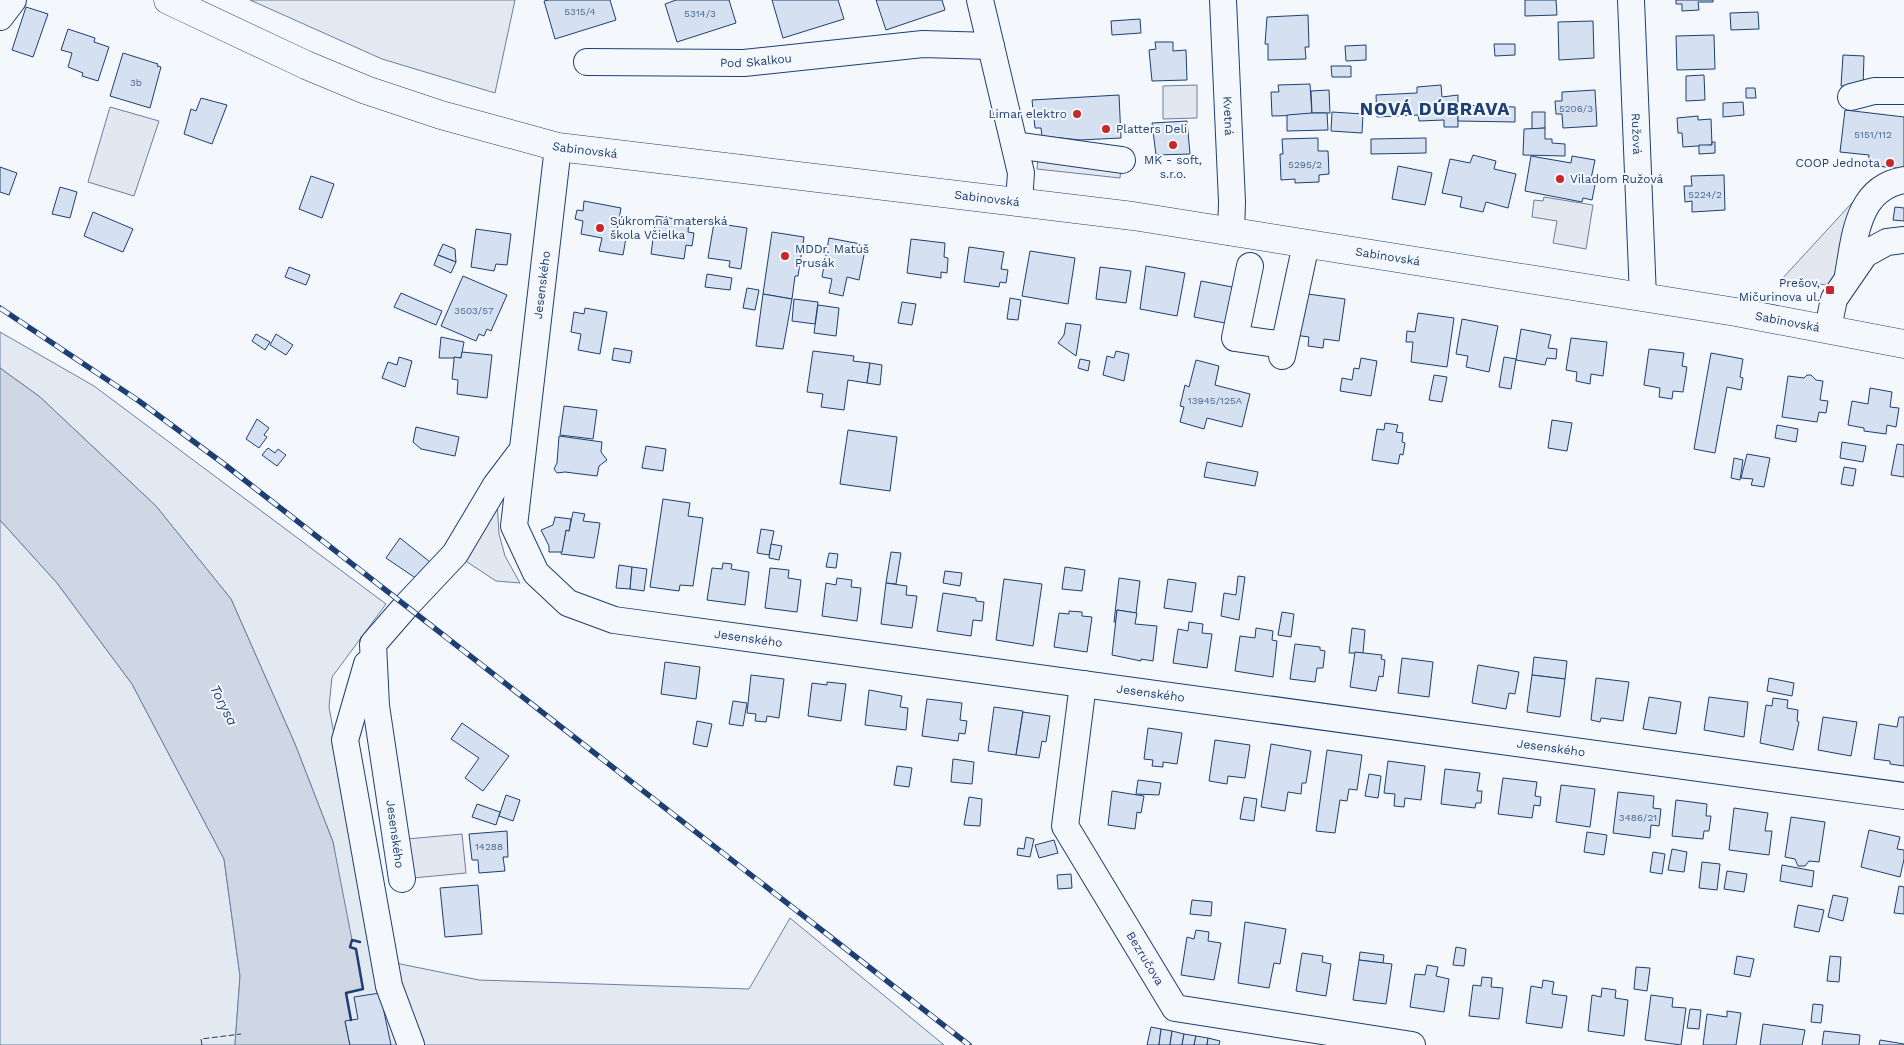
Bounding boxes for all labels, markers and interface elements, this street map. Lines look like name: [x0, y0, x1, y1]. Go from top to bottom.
house number: 5315/4: [564, 6, 596, 17]
house number: 5314/3: [684, 8, 716, 19]
street label: Pod Skalkou: [720, 51, 793, 70]
house number: 3b: [130, 77, 142, 88]
street label: Kvetná: [1220, 96, 1236, 136]
district label: NOVÁ DÚBRAVA: [1360, 98, 1510, 119]
house number: 5206/3: [1559, 103, 1593, 114]
place label: Limar elektro: [988, 107, 1067, 121]
marker: Limar elektro: [1071, 108, 1083, 120]
street label: Ružová: [1629, 113, 1644, 155]
place label: Platters Deli: [1116, 122, 1187, 136]
marker: Platters Deli: [1100, 123, 1112, 135]
house number: 5151/112: [1854, 129, 1892, 140]
street label: Sabinovská: [551, 139, 619, 161]
marker: MK - soft, s.r.o.: [1167, 139, 1179, 151]
place label: MK - soft, s.r.o.: [1144, 153, 1202, 181]
place label: COOP Jednota: [1795, 156, 1880, 170]
marker: COOP Jednota: [1884, 157, 1896, 169]
house number: 5295/2: [1288, 159, 1322, 170]
place label: Viladom Ružová: [1570, 172, 1664, 186]
marker: Viladom Ružová: [1554, 173, 1566, 185]
street label: Sabinovská: [954, 188, 1021, 209]
house number: 5224/2: [1688, 189, 1722, 200]
place label: Súkromná materská škola Včielka: [610, 214, 728, 242]
marker: Súkromná materská škola Včielka: [594, 222, 606, 234]
place label: MDDr. Matúš Prusák: [795, 242, 869, 270]
street label: Sabinovská: [1354, 244, 1421, 269]
street label: Jesenského: [531, 250, 553, 320]
marker: MDDr. Matúš Prusák: [779, 250, 791, 262]
place label: Prešov, Mičurinova ul.: [1739, 276, 1820, 304]
marker: Prešov, Mičurinova ul.: [1824, 284, 1836, 296]
house number: 3503/57: [454, 305, 494, 316]
street label: Sabinovská: [1754, 309, 1821, 335]
house number: 13945/125A: [1188, 395, 1243, 406]
street label: Jesenského: [713, 627, 783, 650]
water label: Torysa: [207, 682, 241, 728]
street label: Jesenského: [1116, 682, 1186, 705]
street label: Jesenského: [1516, 736, 1586, 759]
street label: Jesenského: [383, 799, 407, 869]
house number: 3486/21: [1619, 812, 1657, 823]
house number: 14288: [475, 841, 503, 852]
street label: Bezručova: [1124, 929, 1167, 988]

